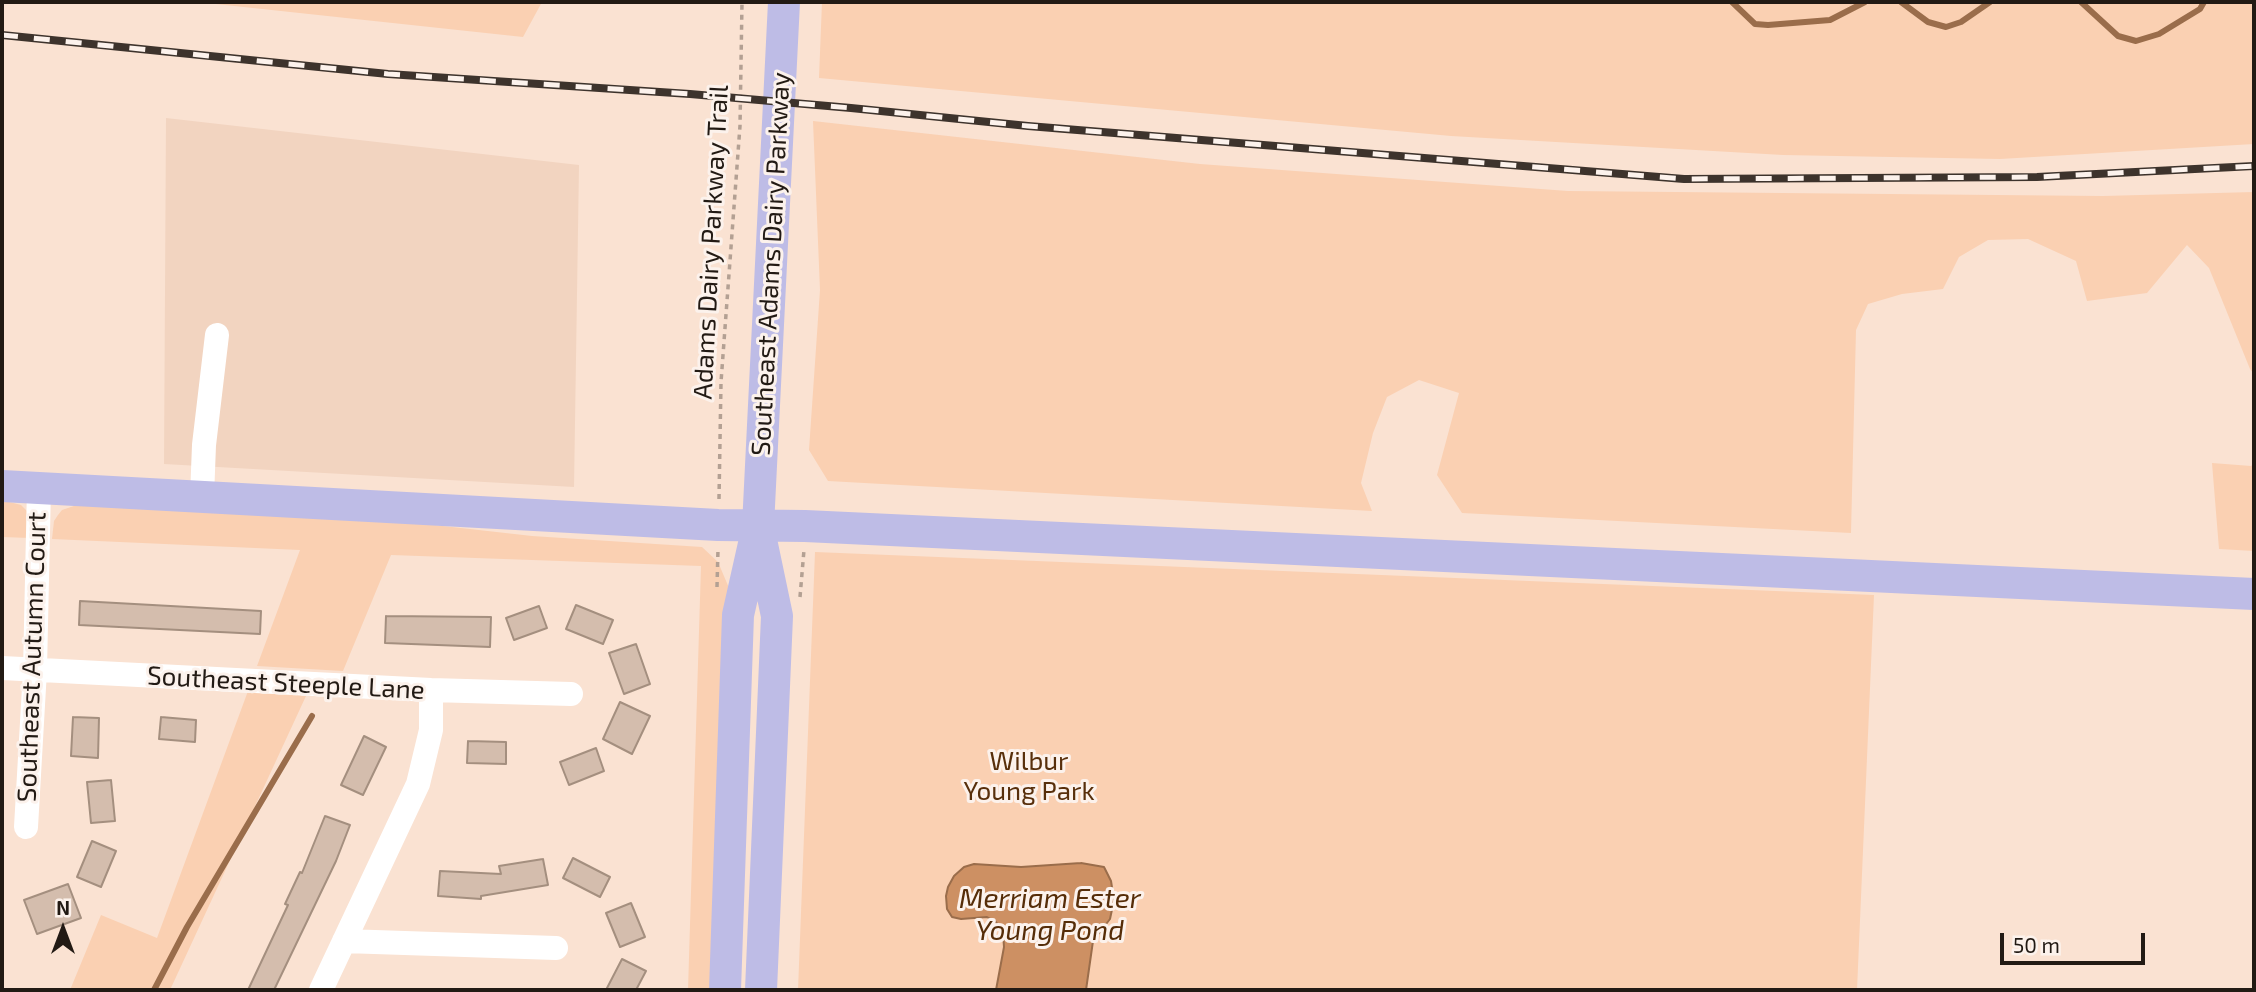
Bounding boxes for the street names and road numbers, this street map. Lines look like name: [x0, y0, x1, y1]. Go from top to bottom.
street label: Southeast Adams Dairy Parkway: [745, 71, 797, 457]
street label: Adams Dairy Parkway Trail: [687, 84, 735, 400]
street label: Southeast Autumn Court: [11, 511, 53, 803]
street label: Southeast Steeple Lane: [146, 660, 426, 706]

